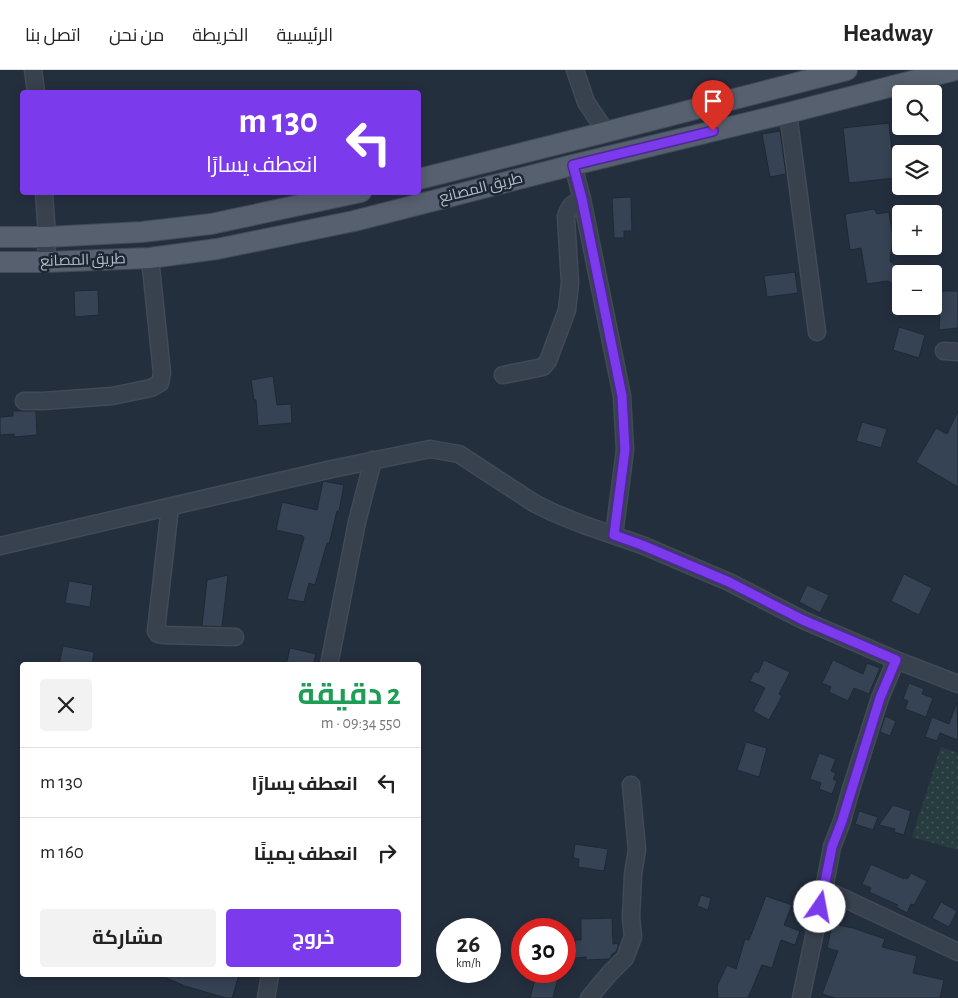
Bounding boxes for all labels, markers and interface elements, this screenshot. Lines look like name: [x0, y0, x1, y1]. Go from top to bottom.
text: Headway: [843, 22, 933, 46]
text: اتصل بنا: [25, 27, 81, 45]
text: من نحن: [109, 27, 164, 45]
text: الخريطة: [192, 27, 249, 45]
text: الرئيسية: [277, 27, 333, 45]
pin: [692, 80, 734, 131]
map controls: [892, 85, 942, 315]
button: search: [892, 85, 942, 135]
icon: arrive: [699, 87, 727, 115]
text: 130 m: [239, 104, 318, 139]
icon: left: [336, 110, 401, 175]
button: layers: [892, 145, 942, 195]
text: انعطف يسارًا: [206, 154, 318, 176]
street label: طريق المصانع: [438, 170, 525, 209]
button: +: [892, 205, 942, 255]
street label: طريق المصانع: [40, 251, 126, 272]
button: −: [892, 265, 942, 315]
button: close: [40, 679, 92, 731]
text: 2 دقيقة: [298, 680, 401, 710]
text: 550 m · 09:34: [321, 715, 401, 731]
icon: left: [373, 769, 401, 797]
text: 130 m: [40, 773, 83, 792]
text: انعطف يسارًا: [252, 775, 358, 794]
icon: right: [373, 839, 401, 867]
text: 160 m: [40, 843, 84, 862]
text: انعطف يمينًا: [254, 845, 358, 864]
position arrow: [793, 880, 845, 932]
button: مشاركة: [40, 909, 216, 967]
button: خروج: [226, 909, 401, 967]
speed limit sign: 30: [511, 918, 576, 983]
text: 26: [457, 932, 480, 957]
text: km/h: [456, 957, 481, 969]

